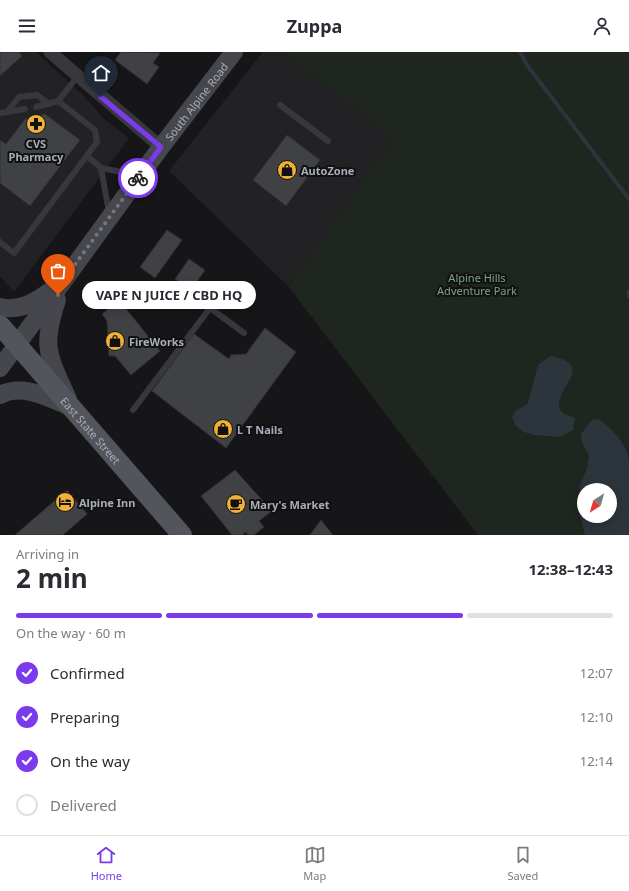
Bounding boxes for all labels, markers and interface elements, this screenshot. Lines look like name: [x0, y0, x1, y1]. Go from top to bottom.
text: Zuppa: [287, 14, 342, 38]
icon: menu: [16, 15, 38, 37]
icon: person: [591, 15, 613, 37]
pin: [84, 56, 118, 97]
street label: South Alpine Road: [161, 59, 231, 144]
icon: home: [90, 62, 112, 84]
pharmacy icon: CVS Pharmacy: [25, 113, 47, 135]
place label: CVS Pharmacy: [9, 136, 64, 164]
courier: [118, 158, 158, 198]
shop icon: AutoZone: [276, 159, 298, 181]
place label: AutoZone: [301, 163, 355, 178]
icon: bike: [127, 167, 149, 189]
pin: [41, 254, 75, 295]
icon: bag: [47, 260, 69, 282]
park label: Alpine Hills Adventure Park: [437, 270, 517, 298]
callout: VAPE N JUICE / CBD HQ: [82, 281, 256, 309]
text: VAPE N JUICE / CBD HQ: [96, 286, 242, 304]
shop icon: FireWorks: [104, 330, 126, 352]
place label: FireWorks: [129, 334, 185, 349]
street label: East State Street: [58, 393, 124, 467]
shop icon: L T Nails: [212, 418, 234, 440]
place label: L T Nails: [237, 422, 283, 437]
north arrow: [577, 483, 617, 523]
map controls: [577, 483, 617, 523]
hotel icon: Alpine Inn: [54, 491, 76, 513]
cafe icon: Mary's Market: [225, 493, 247, 515]
place label: Alpine Inn: [79, 495, 135, 510]
place label: Mary's Market: [250, 497, 330, 512]
text: Arriving in: [16, 545, 79, 563]
text: 12:38–12:43: [528, 559, 613, 579]
text: 2 min: [16, 560, 88, 596]
text: On the way · 60 m: [16, 624, 126, 642]
icon: check: [16, 662, 38, 684]
text: Confirmed: [50, 663, 125, 683]
text: 12:07: [580, 664, 613, 682]
icon: check: [16, 706, 38, 728]
text: Preparing: [50, 707, 120, 727]
text: 12:10: [580, 708, 613, 726]
icon: check: [16, 750, 38, 772]
text: On the way: [50, 751, 130, 771]
text: 12:14: [580, 752, 613, 770]
text: Delivered: [50, 795, 117, 815]
tab: Home: [91, 844, 122, 883]
tab: Map: [303, 844, 326, 883]
tab: Saved: [508, 844, 538, 883]

